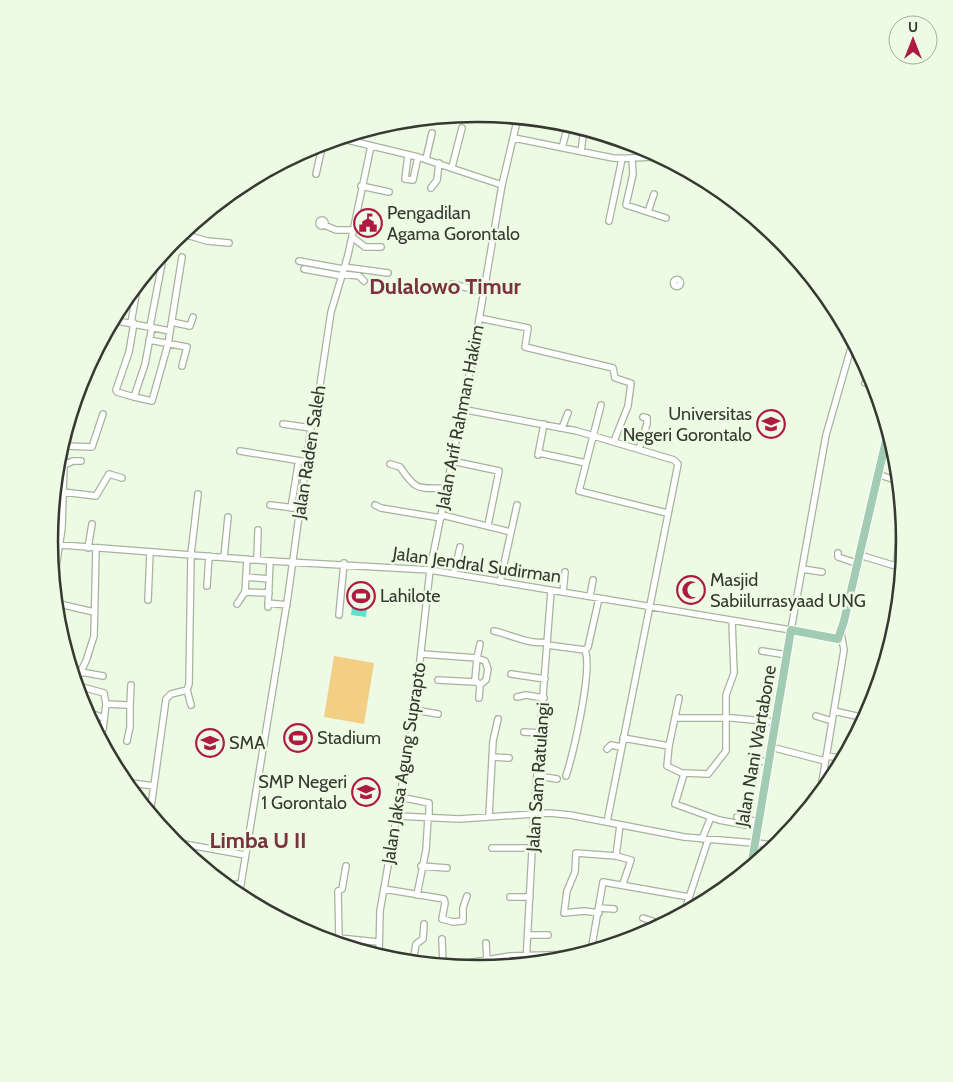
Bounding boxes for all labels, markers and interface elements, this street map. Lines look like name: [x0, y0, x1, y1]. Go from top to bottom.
north arrow: [888, 15, 938, 65]
text: U: [908, 18, 918, 36]
place label: Pengadilan Agama Gorontalo: [387, 202, 520, 245]
public building icon: Pengadilan Agama Gorontalo: [353, 208, 383, 238]
district label: Dulalowo Timur: [369, 273, 522, 300]
street label: Jalan Arif Rahman Hakim: [431, 323, 489, 512]
street label: Jalan Raden Saleh: [287, 384, 330, 521]
place label: Universitas Negeri Gorontalo: [623, 403, 752, 446]
school or university icon: Universitas Negeri Gorontalo: [756, 409, 786, 439]
street label: Jalan Jendral Sudirman: [390, 542, 563, 588]
place label: Masjid Sabiilurrasyaad UNG: [710, 569, 866, 612]
mosque icon: Masjid Sabiilurrasyaad UNG: [676, 575, 706, 605]
sports icon: Lahilote: [346, 581, 376, 611]
place label: Lahilote: [380, 585, 440, 607]
street label: Jalan Jaksa Agung Suprapto: [377, 661, 431, 866]
street label: Jalan Nani Wartabone: [731, 664, 781, 829]
street label: Jalan Sam Ratulangi: [522, 701, 554, 854]
sports icon: Stadium: [283, 723, 313, 753]
place label: Stadium: [317, 727, 381, 749]
school or university icon: SMA: [195, 728, 225, 758]
place label: SMA: [229, 732, 265, 754]
place label: SMP Negeri 1 Gorontalo: [258, 771, 347, 814]
school or university icon: SMP Negeri 1 Gorontalo: [351, 777, 381, 807]
district label: Limba U II: [209, 827, 307, 854]

